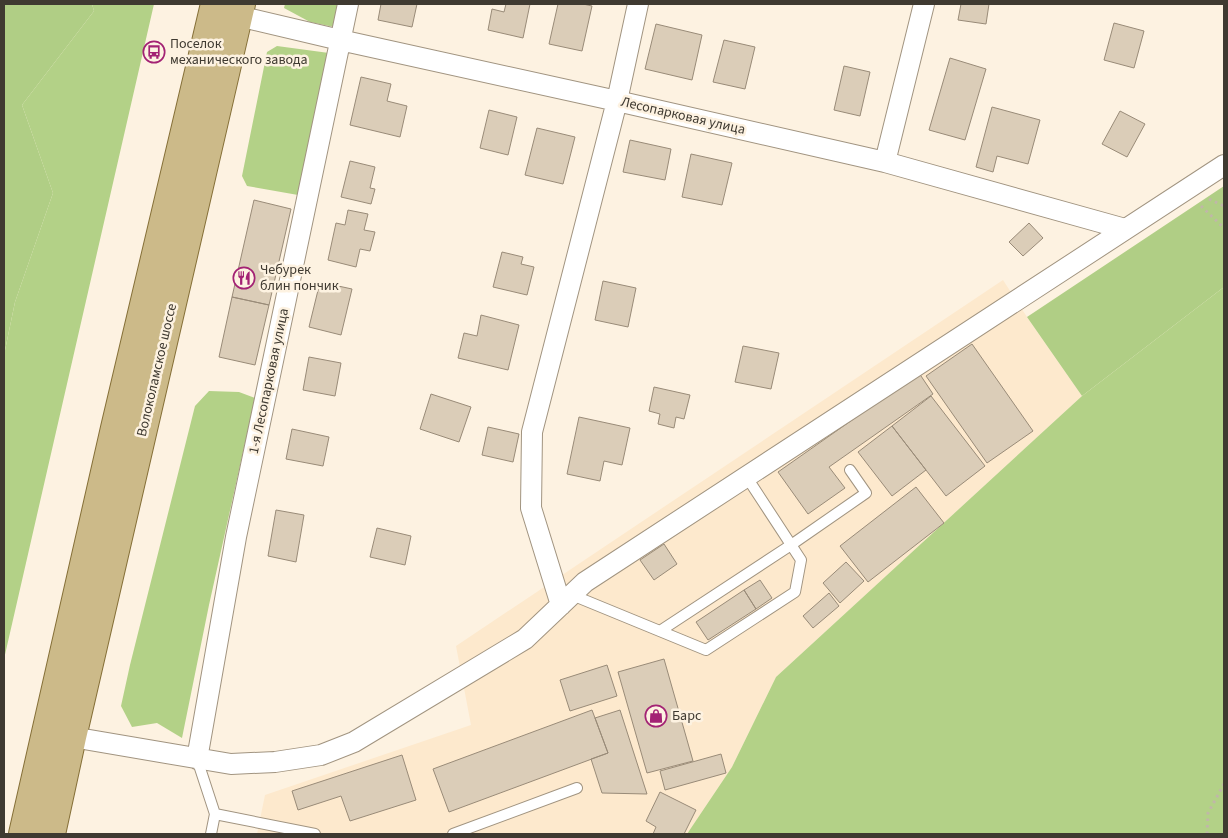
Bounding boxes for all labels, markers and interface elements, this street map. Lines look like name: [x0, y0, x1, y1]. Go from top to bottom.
place label: Поселок механического завода: [170, 34, 308, 70]
bus stop icon: Поселок механического завода: [142, 40, 166, 64]
street label: Лесопарковая улица: [619, 92, 747, 140]
place label: Чебурек блин пончик: [260, 260, 339, 296]
restaurant icon: Чебурек блин пончик: [232, 266, 256, 290]
street label: Волоколамское шоссе: [132, 301, 182, 439]
street label: 1-я Лесопарковая улица: [244, 306, 294, 456]
shop icon: Барс: [644, 704, 668, 728]
place label: Барс: [672, 706, 702, 726]

